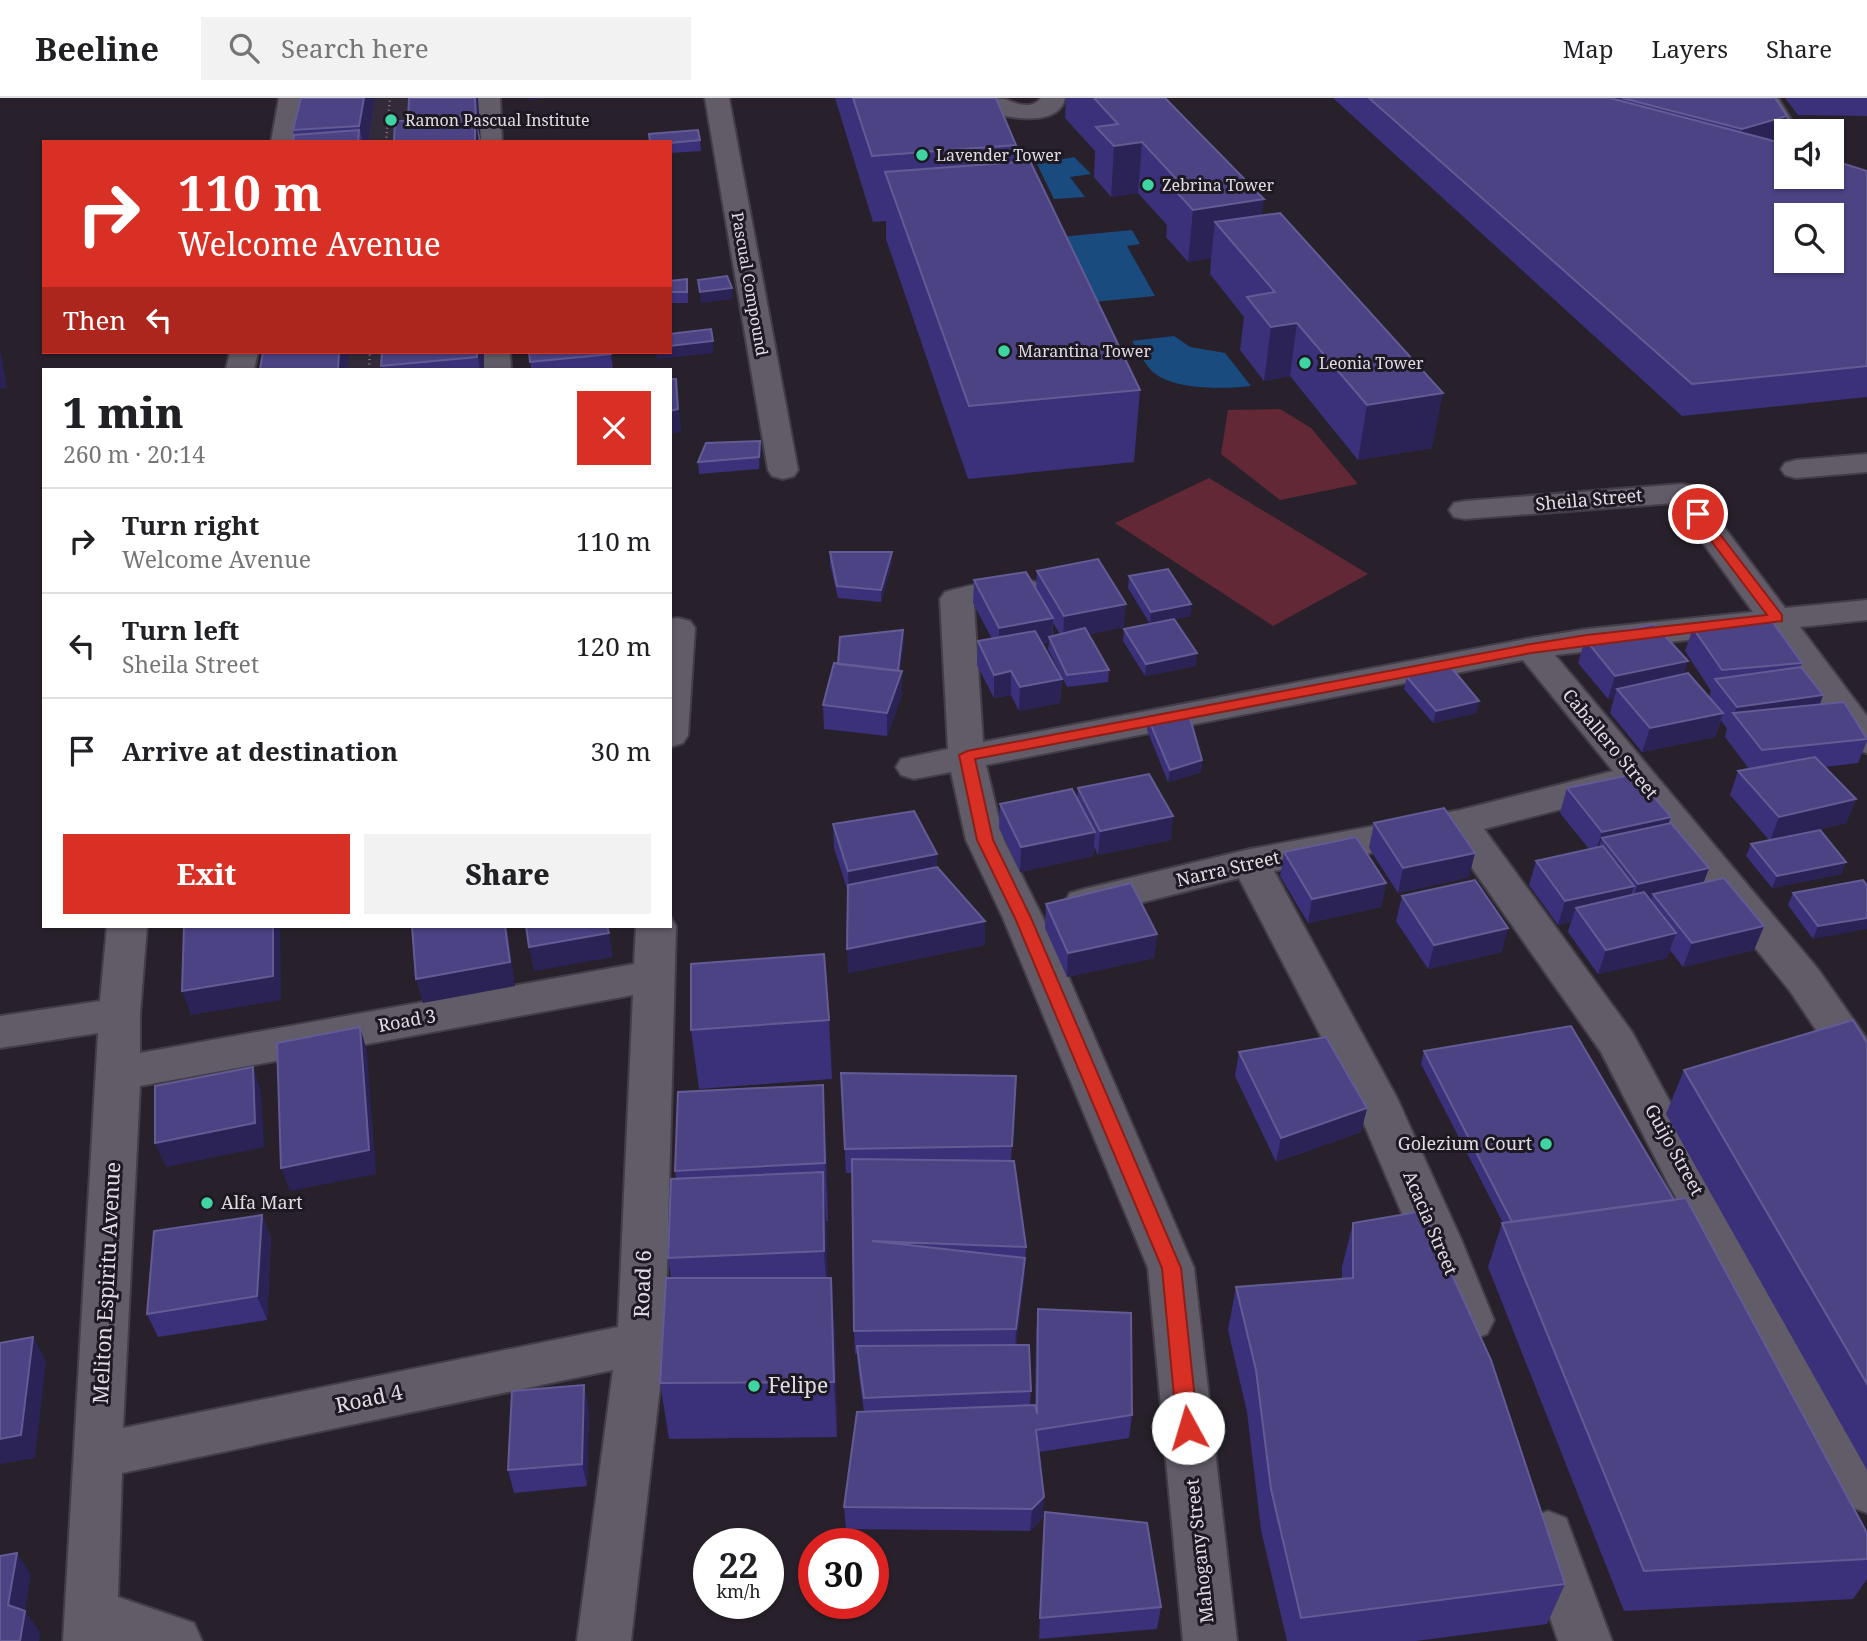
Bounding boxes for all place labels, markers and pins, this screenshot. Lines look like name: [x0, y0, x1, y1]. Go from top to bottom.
place label: Ramon Pascual Institute: [405, 109, 590, 131]
marker: Ramon Pascual Institute: [383, 112, 399, 128]
place label: Lavender Tower: [936, 144, 1062, 166]
marker: Lavender Tower: [914, 147, 930, 163]
place label: Zebrina Tower: [1162, 174, 1275, 196]
marker: Zebrina Tower: [1140, 177, 1156, 193]
place label: Marantina Tower: [1018, 340, 1151, 362]
marker: Marantina Tower: [996, 343, 1012, 359]
place label: Leonia Tower: [1319, 352, 1424, 374]
marker: Leonia Tower: [1297, 355, 1313, 371]
pin: [1668, 484, 1728, 544]
place label: Golezium Court: [1398, 1131, 1532, 1155]
marker: Golezium Court: [1538, 1136, 1554, 1152]
place label: Alfa Mart: [221, 1190, 303, 1214]
marker: Alfa Mart: [199, 1195, 215, 1211]
place label: Felipe: [768, 1371, 828, 1399]
marker: Felipe: [746, 1378, 762, 1394]

